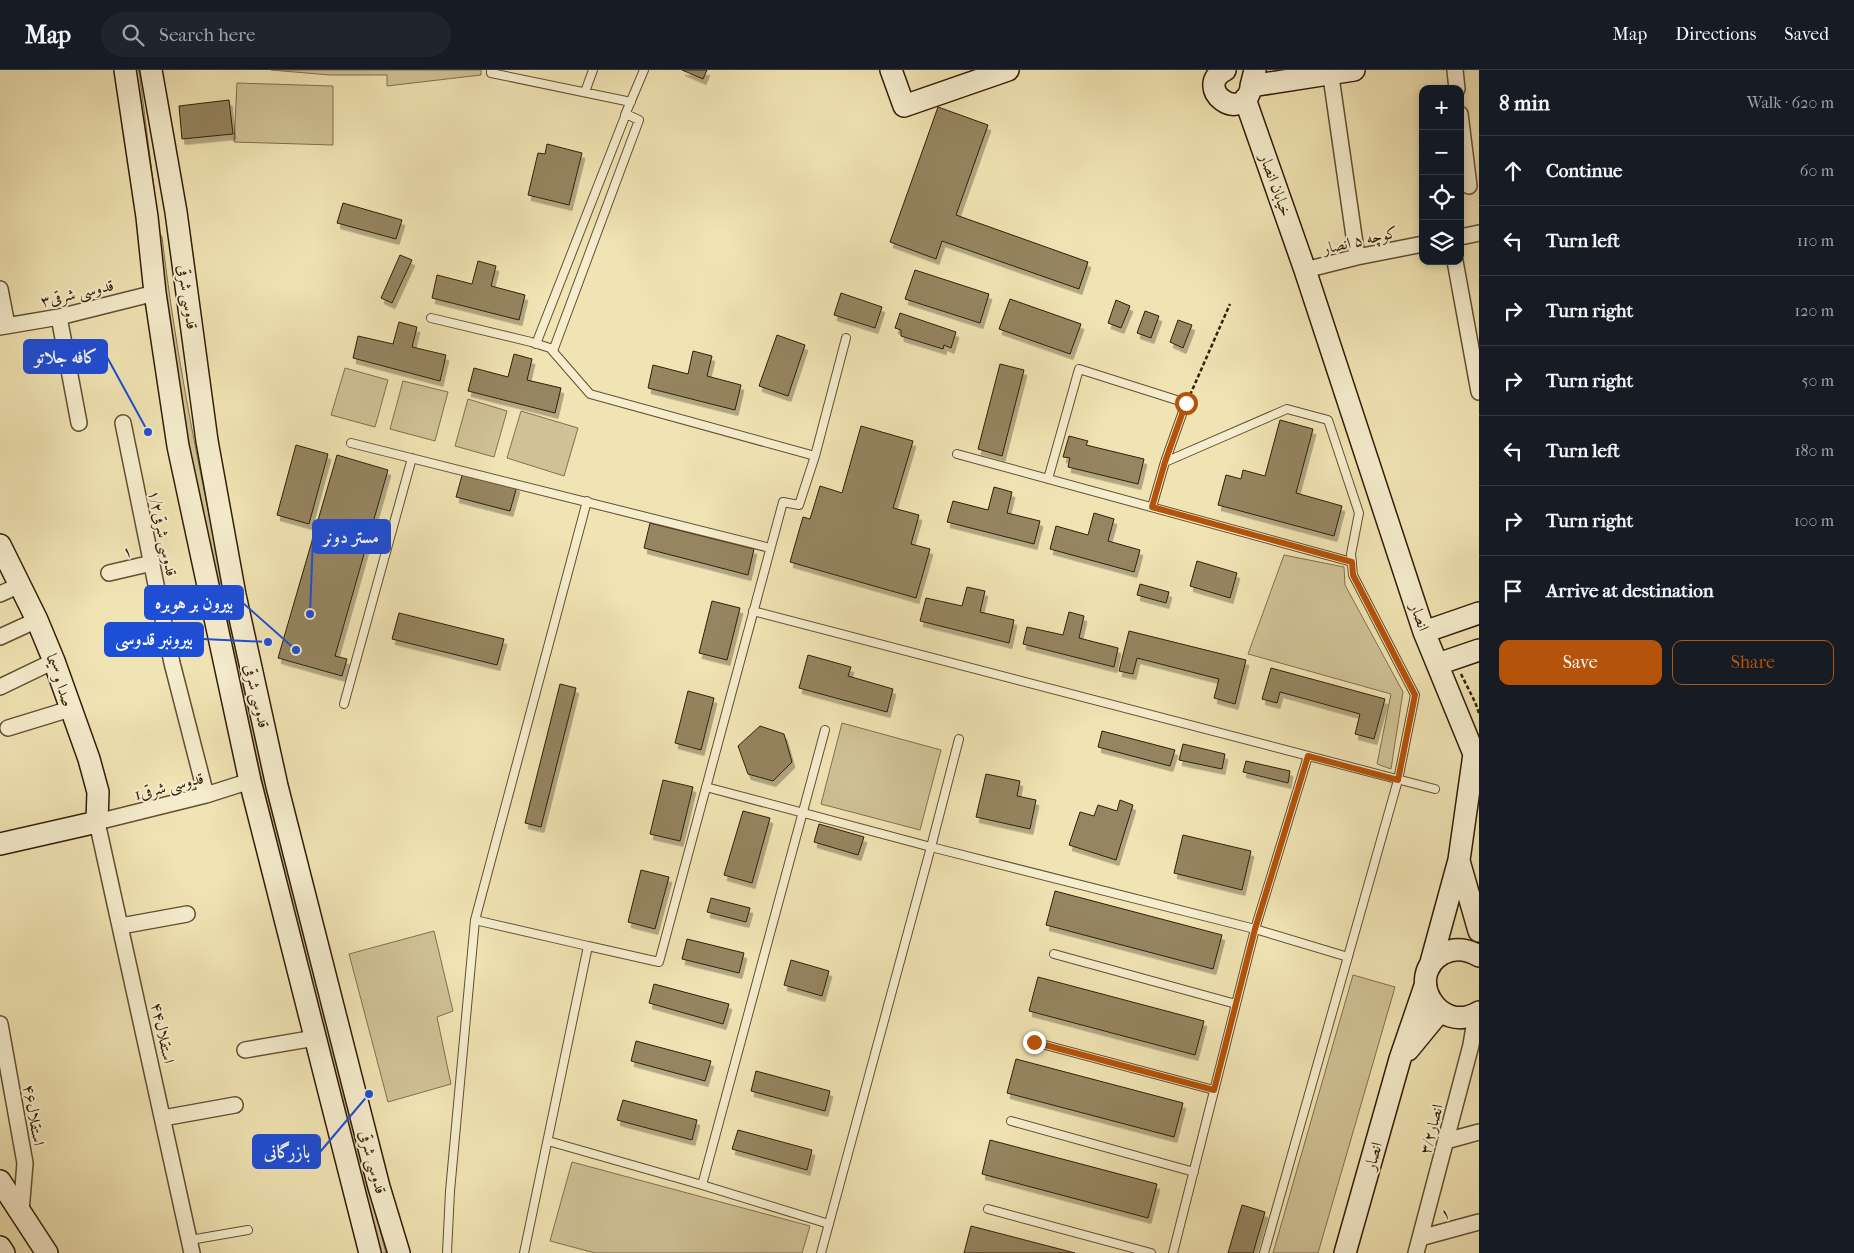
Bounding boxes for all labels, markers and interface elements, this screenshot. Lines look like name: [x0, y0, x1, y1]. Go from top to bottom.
search box: [101, 12, 451, 57]
text: Map: [25, 21, 71, 49]
icon: search: [119, 21, 147, 49]
text: Search here: [159, 24, 255, 46]
text: Map: [1613, 24, 1647, 45]
text: Directions: [1675, 24, 1756, 45]
text: Saved: [1784, 24, 1829, 45]
map controls: [1419, 85, 1464, 265]
button: +: [1419, 85, 1464, 130]
text: 8 min: [1499, 91, 1550, 115]
text: Walk · 620 m: [1747, 93, 1834, 112]
button: −: [1419, 130, 1464, 175]
street label: خیابان انصار: [1255, 149, 1296, 219]
icon: ahead: [1499, 157, 1527, 185]
text: Continue: [1546, 160, 1622, 182]
text: 60 m: [1800, 161, 1834, 180]
button: locate: [1419, 175, 1464, 220]
button: layers: [1419, 220, 1464, 265]
street label: کوچه ۵ انصار: [1319, 222, 1400, 260]
icon: left: [1499, 227, 1527, 255]
text: Turn left: [1546, 230, 1620, 252]
text: 110 m: [1797, 231, 1834, 250]
street label: قدوسی شرقی: [172, 263, 202, 331]
street label: قدوسی شرقی۳: [39, 275, 116, 313]
icon: right: [1499, 297, 1527, 325]
text: Turn right: [1546, 300, 1633, 322]
text: 120 m: [1795, 301, 1834, 320]
callout: کافه جلاتو: [24, 340, 107, 373]
text: کافه جلاتو: [33, 347, 97, 368]
icon: right: [1499, 367, 1527, 395]
text: Turn right: [1546, 370, 1633, 392]
text: 50 m: [1802, 371, 1834, 390]
route start: [1175, 392, 1198, 415]
icon: left: [1499, 437, 1527, 465]
text: Turn left: [1546, 440, 1620, 462]
text: 180 m: [1795, 441, 1834, 460]
street label: قدوسی شرقی۱/۲: [143, 488, 181, 578]
icon: right: [1499, 507, 1527, 535]
text: Turn right: [1546, 510, 1633, 532]
text: 100 m: [1794, 511, 1834, 530]
callout: مستر دونر: [313, 520, 390, 553]
text: مستر دونر: [321, 527, 379, 548]
street label: ۱: [120, 541, 134, 561]
icon: arrive: [1499, 577, 1527, 605]
text: Arrive at destination: [1546, 580, 1714, 602]
callout: بیرون بر هوبره: [145, 586, 243, 619]
text: بیرون بر هوبره: [155, 593, 233, 614]
street label: انصار: [1406, 599, 1434, 633]
callout: بیرونبر قدوسی: [105, 623, 203, 656]
text: بیرونبر قدوسی: [115, 629, 193, 652]
button: Save: [1499, 640, 1662, 685]
button: Share: [1672, 640, 1834, 685]
street label: صدا و سیما: [42, 651, 78, 709]
street label: قدوسی شرقی: [238, 662, 274, 730]
street label: 1قدوسی شرقی: [132, 768, 206, 806]
street label: استقلال۴۴: [147, 1001, 179, 1065]
route end: [1023, 1031, 1046, 1054]
street label: استقلال۴۶: [19, 1083, 49, 1147]
street label: انصار۳/۲: [1415, 1102, 1447, 1156]
street label: قدوسی شرقی: [353, 1128, 391, 1196]
callout: بازرگانی: [253, 1135, 320, 1168]
street label: انصار: [1359, 1140, 1386, 1174]
text: بازرگانی: [263, 1141, 310, 1163]
street label: ۱: [1438, 1203, 1452, 1223]

